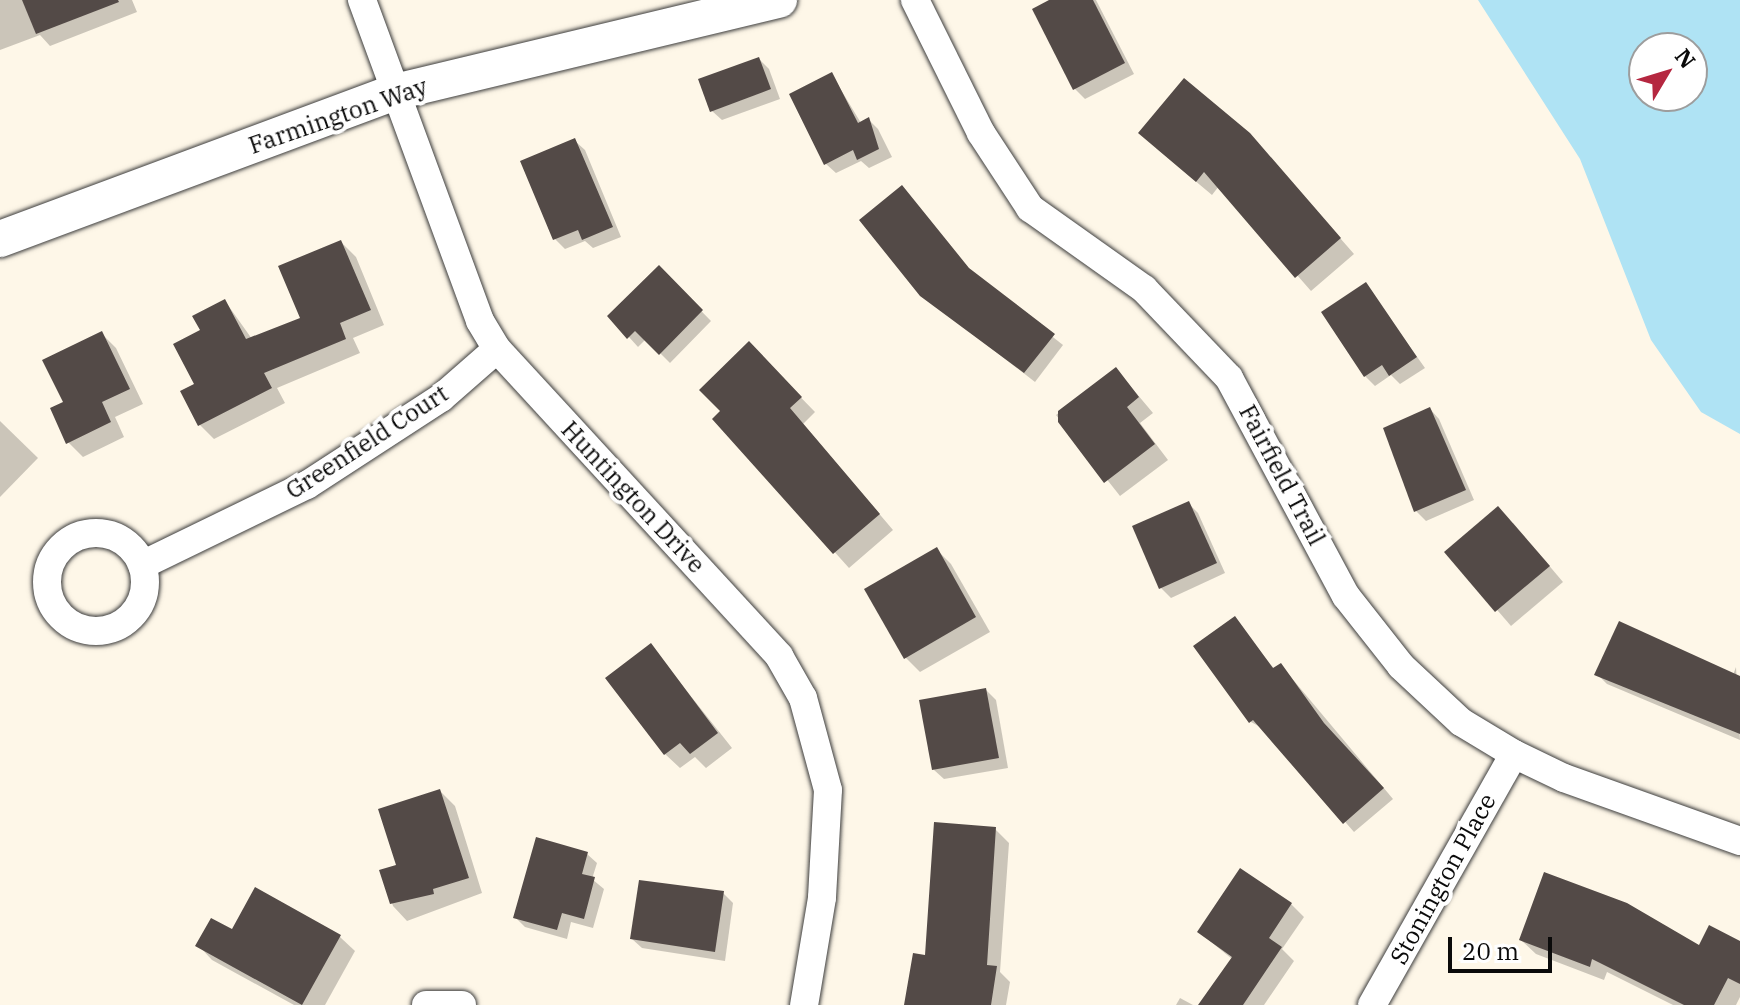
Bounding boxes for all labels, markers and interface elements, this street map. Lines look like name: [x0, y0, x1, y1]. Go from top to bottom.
north arrow: [1628, 32, 1708, 112]
text: N: [1669, 42, 1703, 74]
street label: Farmington Way: [245, 72, 431, 160]
street label: Greenfield Court: [281, 379, 453, 505]
street label: Fairfield Trail: [1233, 400, 1331, 550]
street label: Huntington Drive: [555, 415, 711, 579]
street label: Stonington Place: [1384, 789, 1502, 969]
scale bar: [1452, 921, 1556, 971]
text: 20 m: [1462, 935, 1519, 967]

